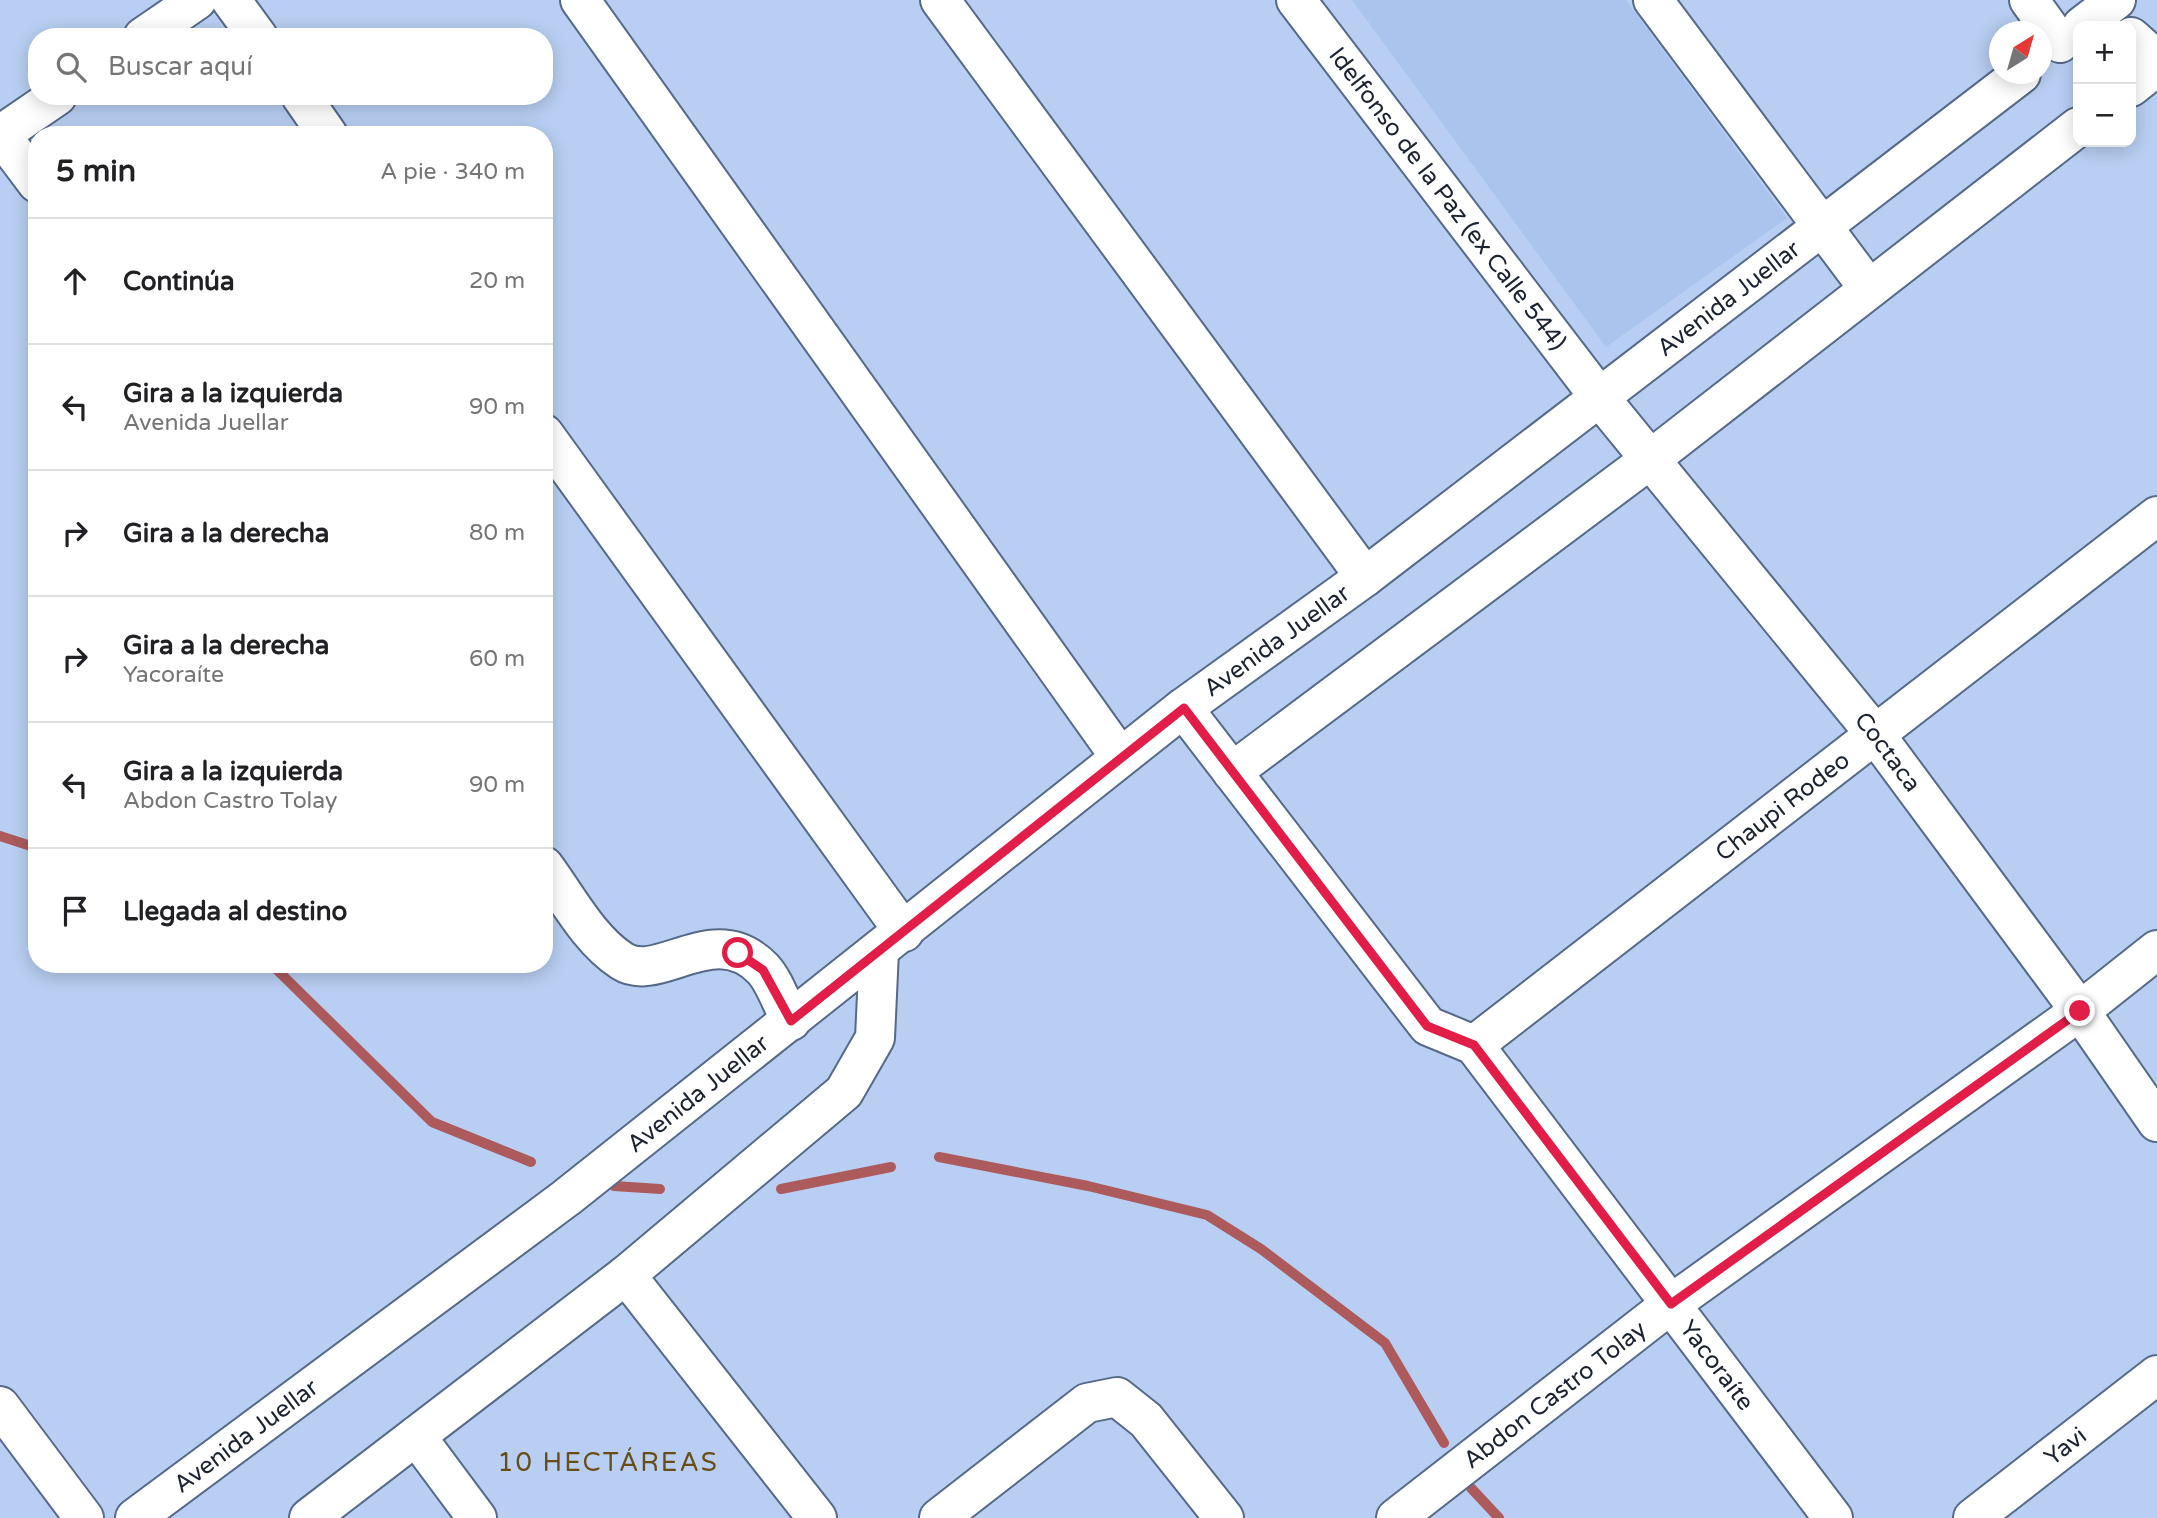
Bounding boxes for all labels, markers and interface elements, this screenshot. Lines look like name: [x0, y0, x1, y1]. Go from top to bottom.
north arrow: [1989, 21, 2052, 84]
map controls: [2073, 21, 2136, 147]
button: +: [2073, 21, 2136, 84]
search box: [28, 28, 553, 105]
street label: Idelfonso de la Paz (ex Calle 544): [1323, 41, 1573, 356]
icon: search: [52, 48, 90, 86]
text: Buscar aquí: [108, 51, 253, 82]
button: −: [2073, 84, 2136, 147]
text: 5 min: [56, 153, 136, 190]
text: A pie · 340 m: [380, 158, 525, 186]
street label: Avenida Juellar: [1651, 234, 1807, 362]
icon: ahead: [56, 262, 94, 300]
text: Continúa: [123, 266, 235, 297]
text: 20 m: [469, 267, 525, 295]
text: Gira a la izquierda: [123, 378, 343, 409]
icon: left: [56, 388, 94, 426]
text: 90 m: [469, 393, 525, 421]
text: Avenida Juellar: [123, 409, 288, 437]
icon: right: [56, 514, 94, 552]
text: Gira a la derecha: [123, 518, 329, 549]
text: 80 m: [469, 519, 525, 547]
street label: Avenida Juellar: [1198, 578, 1356, 703]
text: Gira a la derecha: [123, 630, 329, 661]
icon: right: [56, 640, 94, 678]
text: 60 m: [469, 645, 525, 673]
text: Yacoraíte: [123, 661, 224, 689]
street label: Coctaca: [1848, 706, 1927, 798]
street label: Chaupi Rodeo: [1710, 745, 1855, 867]
text: Gira a la izquierda: [123, 756, 343, 787]
icon: left: [56, 766, 94, 804]
text: 90 m: [469, 771, 525, 799]
text: Abdon Castro Tolay: [123, 787, 337, 815]
icon: arrive: [56, 892, 94, 930]
text: Llegada al destino: [123, 896, 347, 927]
route start: [722, 937, 753, 968]
route end: [2064, 995, 2095, 1026]
street label: Avenida Juellar: [621, 1028, 775, 1158]
street label: Abdon Castro Tolay: [1457, 1314, 1652, 1475]
street label: Yacoraíte: [1674, 1314, 1760, 1416]
street label: Avenida Juellar: [168, 1372, 324, 1499]
street label: Yavi: [2039, 1421, 2092, 1472]
district label: 10 HECTÁREAS: [497, 1447, 719, 1478]

